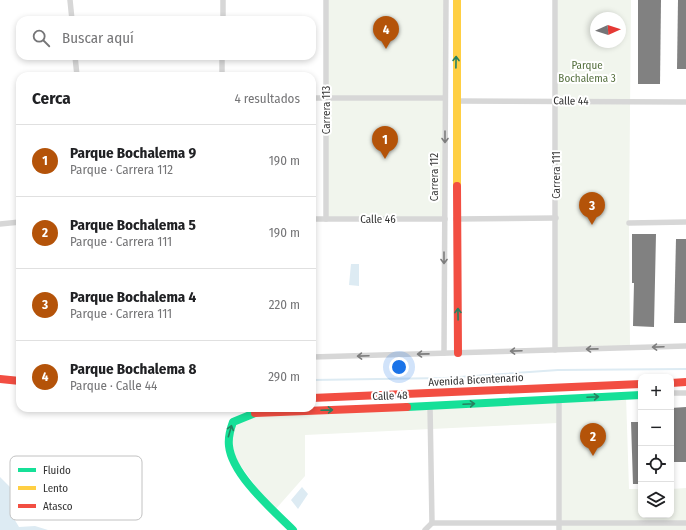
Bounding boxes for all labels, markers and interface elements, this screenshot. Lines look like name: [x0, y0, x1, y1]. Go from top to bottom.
north arrow: [590, 12, 626, 48]
search box: [16, 16, 316, 60]
pin: 4: [373, 16, 399, 49]
icon: search: [30, 27, 52, 49]
text: Buscar aquí: [62, 29, 134, 47]
one-way arrow: [452, 56, 460, 69]
park label: Parque Bochalema 3: [558, 59, 616, 85]
street label: Carrera 113: [320, 86, 333, 134]
text: Cerca: [32, 88, 71, 109]
text: 4 resultados: [234, 91, 300, 106]
street label: Calle 44: [553, 94, 589, 108]
pin: 1: [372, 126, 398, 159]
one-way arrow: [441, 130, 449, 143]
text: Parque Bochalema 9: [70, 144, 196, 162]
street label: Carrera 111: [550, 151, 563, 199]
text: 1: [42, 153, 48, 168]
text: 190 m: [269, 153, 300, 168]
street label: Carrera 112: [428, 153, 441, 201]
text: Parque · Carrera 112: [70, 162, 173, 177]
pin: 3: [579, 192, 605, 225]
street label: Calle 46: [360, 213, 396, 226]
text: Parque Bochalema 5: [70, 216, 196, 234]
text: 2: [42, 225, 48, 240]
text: 190 m: [269, 225, 300, 240]
text: Parque · Carrera 111: [70, 234, 172, 249]
one-way arrow: [440, 251, 448, 264]
text: Parque Bochalema 4: [70, 288, 196, 306]
text: 3: [42, 297, 48, 312]
text: 220 m: [269, 297, 300, 312]
text: Parque · Carrera 111: [70, 306, 172, 321]
one-way arrow: [454, 308, 462, 321]
one-way arrow: [652, 343, 665, 351]
one-way arrow: [586, 345, 599, 353]
one-way arrow: [510, 347, 523, 355]
one-way arrow: [417, 350, 430, 358]
one-way arrow: [357, 352, 370, 359]
your location: [389, 357, 409, 377]
text: Parque Bochalema 8: [70, 360, 196, 378]
text: 4: [42, 369, 48, 384]
text: 290 m: [268, 369, 300, 384]
street label: Avenida Bicentenario: [428, 371, 524, 389]
map controls: [638, 374, 674, 518]
button: +: [638, 374, 674, 410]
text: Parque · Calle 44: [70, 378, 157, 393]
street label: Calle 48: [372, 389, 408, 403]
one-way arrow: [586, 394, 599, 401]
one-way arrow: [462, 400, 475, 407]
one-way arrow: [320, 406, 333, 413]
button: −: [638, 410, 674, 446]
pin: 2: [580, 423, 606, 456]
one-way arrow: [227, 425, 234, 438]
button: locate: [638, 446, 674, 482]
legend: [10, 456, 142, 520]
text: Fluido: [43, 464, 71, 477]
text: Lento: [43, 482, 68, 495]
button: layers: [638, 482, 674, 518]
text: Atasco: [43, 500, 73, 513]

